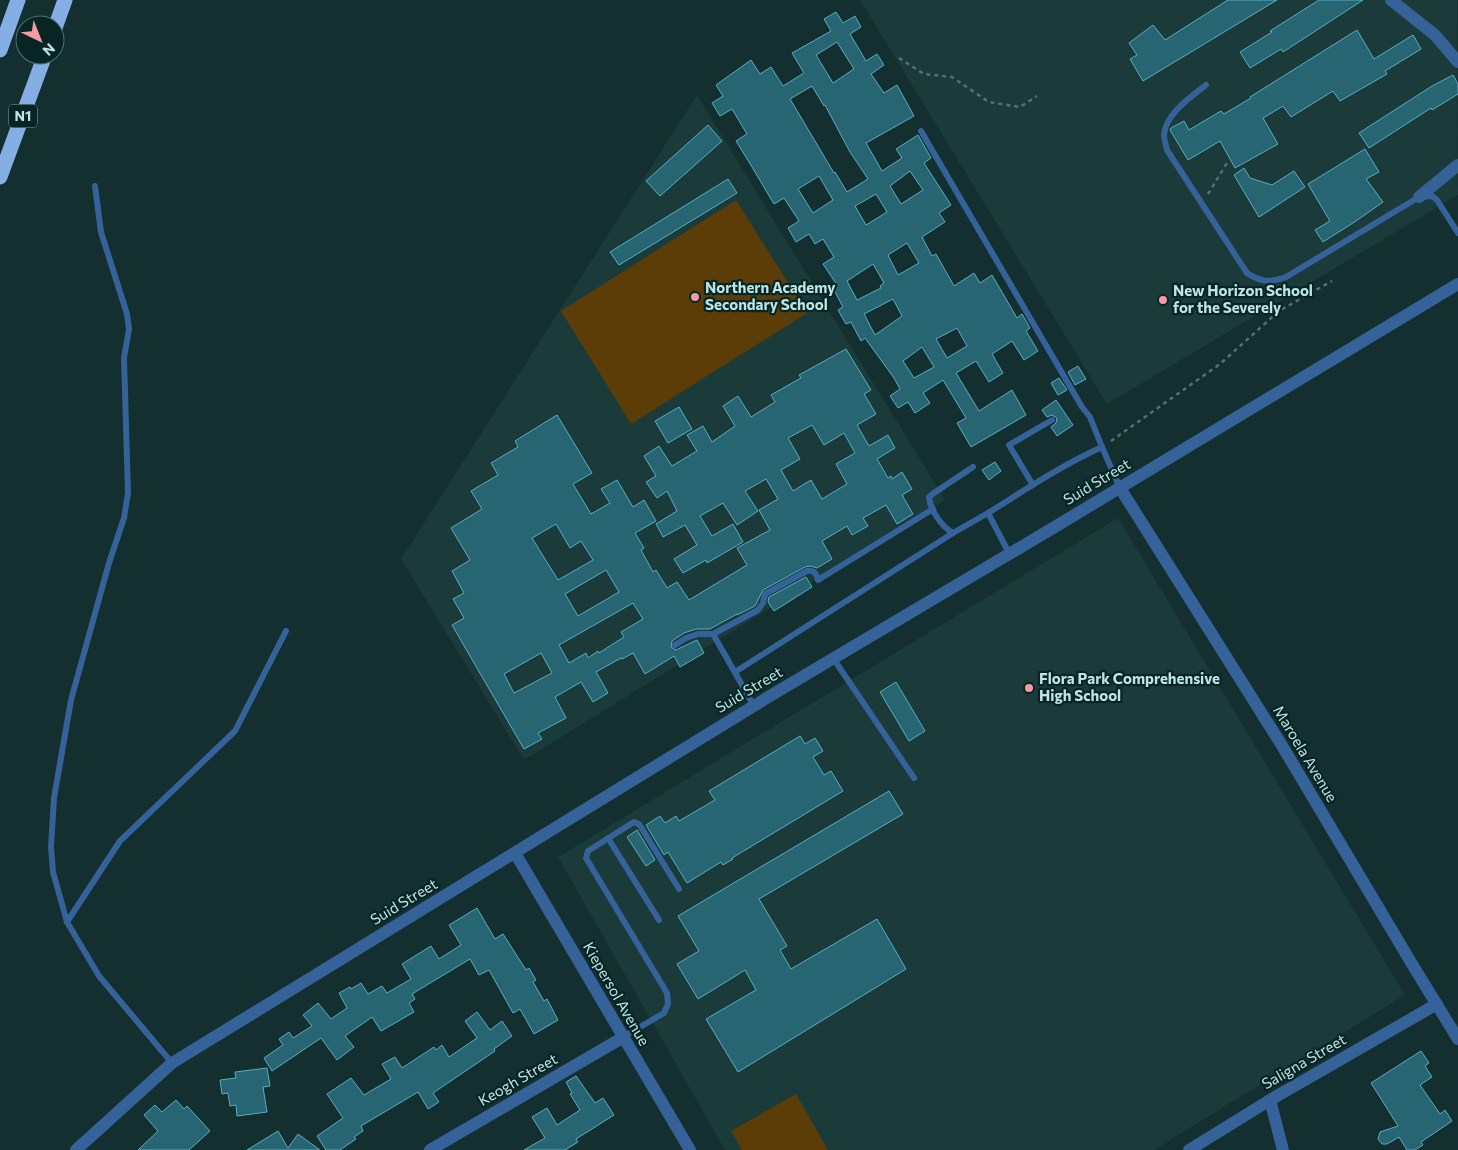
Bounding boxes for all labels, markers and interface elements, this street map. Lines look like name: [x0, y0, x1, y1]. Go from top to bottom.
north arrow: [15, 15, 65, 65]
text: N: [40, 40, 59, 60]
road number: N1: [9, 104, 37, 128]
place label: Northern Academy Secondary School: [705, 278, 836, 313]
place label: New Horizon School for the Severely: [1173, 281, 1313, 316]
marker: Northern Academy Secondary School: [689, 291, 701, 303]
marker: New Horizon School for the Severely: [1157, 294, 1169, 306]
street label: Suid Street: [1060, 454, 1133, 508]
street label: Suid Street: [712, 662, 785, 716]
place label: Flora Park Comprehensive High School: [1039, 669, 1220, 704]
marker: Flora Park Comprehensive High School: [1023, 682, 1035, 694]
street label: Maroela Avenue: [1270, 702, 1342, 805]
street label: Suid Street: [367, 874, 440, 928]
street label: Kiepersol Avenue: [580, 938, 654, 1049]
street label: Saligna Street: [1258, 1030, 1349, 1092]
street label: Keogh Street: [475, 1049, 560, 1109]

